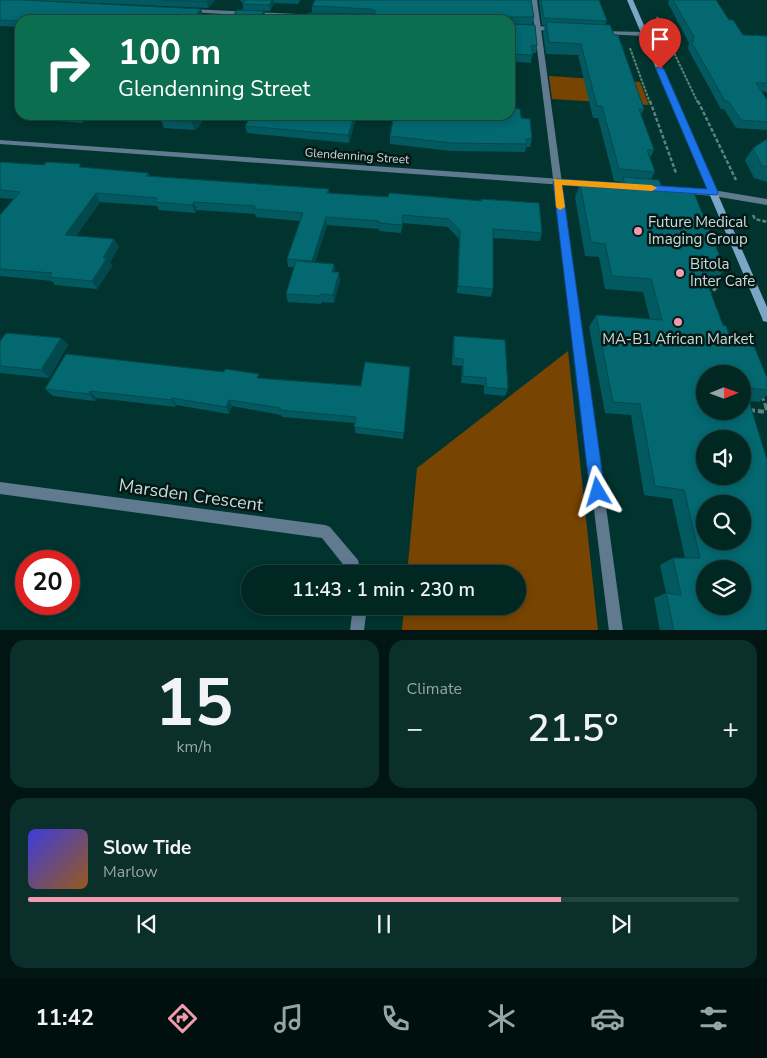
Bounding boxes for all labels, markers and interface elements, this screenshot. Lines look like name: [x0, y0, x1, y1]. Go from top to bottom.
pin: [639, 18, 681, 69]
icon: arrive: [646, 25, 674, 53]
text: 100 m: [118, 29, 221, 76]
icon: right: [35, 35, 100, 100]
text: Glendenning Street: [118, 74, 310, 104]
street label: Glendenning Street: [304, 144, 411, 168]
place label: Future Medical Imaging Group: [648, 212, 748, 249]
marker: Future Medical Imaging Group: [632, 225, 644, 237]
place label: Bitola Inter Cafe: [690, 254, 755, 291]
marker: Bitola Inter Cafe: [674, 267, 686, 279]
marker: MA-B1 African Market: [672, 316, 684, 328]
place label: MA-B1 African Market: [602, 329, 754, 349]
north arrow: [696, 365, 751, 420]
map controls: [696, 365, 751, 615]
button: sound: [696, 430, 751, 485]
position arrow: [571, 465, 623, 517]
street label: Marsden Crescent: [117, 473, 266, 517]
button: search: [696, 495, 751, 550]
speed limit sign: 20: [15, 550, 80, 615]
button: layers: [696, 560, 751, 615]
text: 11:43 · 1 min · 230 m: [292, 577, 475, 603]
text: 15: [155, 659, 233, 748]
text: Climate: [407, 678, 462, 700]
text: 21.5°: [527, 703, 619, 754]
text: −: [407, 710, 423, 748]
text: +: [722, 710, 739, 748]
text: km/h: [177, 736, 212, 758]
text: Slow Tide: [103, 835, 191, 861]
text: Marlow: [103, 861, 158, 883]
icon: previous: [133, 910, 161, 938]
icon: pause: [370, 910, 398, 938]
icon: next: [607, 910, 635, 938]
icon: directions: [165, 1001, 200, 1036]
icon: music: [271, 1001, 306, 1036]
icon: phone: [378, 1001, 413, 1036]
icon: climate: [484, 1001, 519, 1036]
icon: car: [590, 1001, 625, 1036]
icon: filters: [696, 1001, 731, 1036]
text: 11:42: [36, 1003, 94, 1033]

